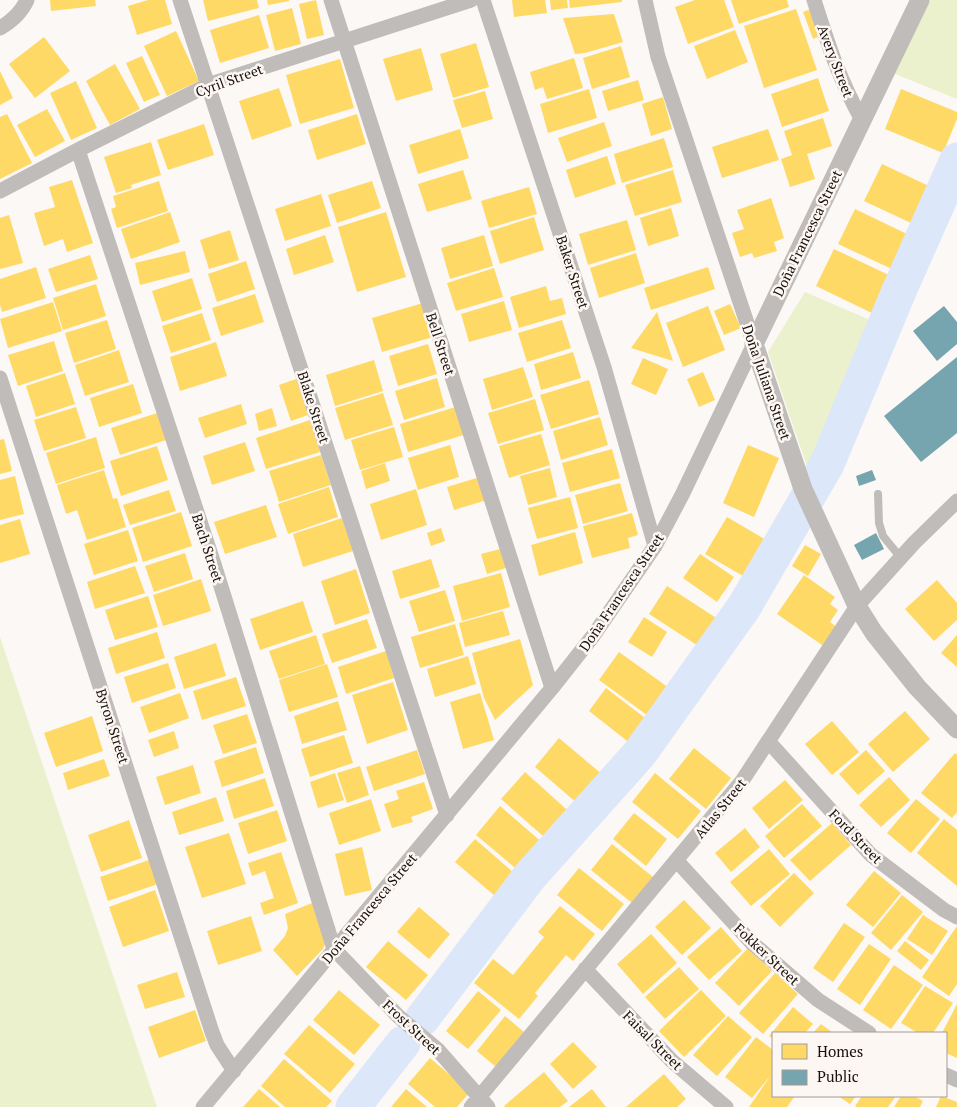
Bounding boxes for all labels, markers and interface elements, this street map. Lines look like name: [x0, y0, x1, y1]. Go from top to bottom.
street label: Avery Street: [814, 22, 859, 101]
street label: Cyril Street: [193, 59, 266, 101]
street label: Doña Francesca Street: [768, 166, 846, 299]
street label: Baker Street: [552, 233, 594, 312]
street label: Bell Street: [422, 310, 460, 379]
street label: Doña Juliana Street: [738, 322, 796, 443]
street label: Blake Street: [293, 369, 335, 446]
street label: Bach Street: [188, 511, 228, 586]
street label: Doña Francesca Street: [574, 529, 668, 655]
street label: Byron Street: [92, 686, 134, 767]
street label: Atlas Street: [690, 773, 751, 842]
street label: Ford Street: [825, 804, 887, 868]
street label: Doña Francesca Street: [317, 848, 421, 967]
street label: Fokker Street: [730, 919, 804, 990]
street label: Frost Street: [379, 995, 446, 1059]
street label: Faisal Street: [619, 1006, 688, 1075]
legend: [772, 1032, 947, 1097]
text: Homes: [817, 1041, 863, 1061]
text: Public: [817, 1066, 859, 1086]

